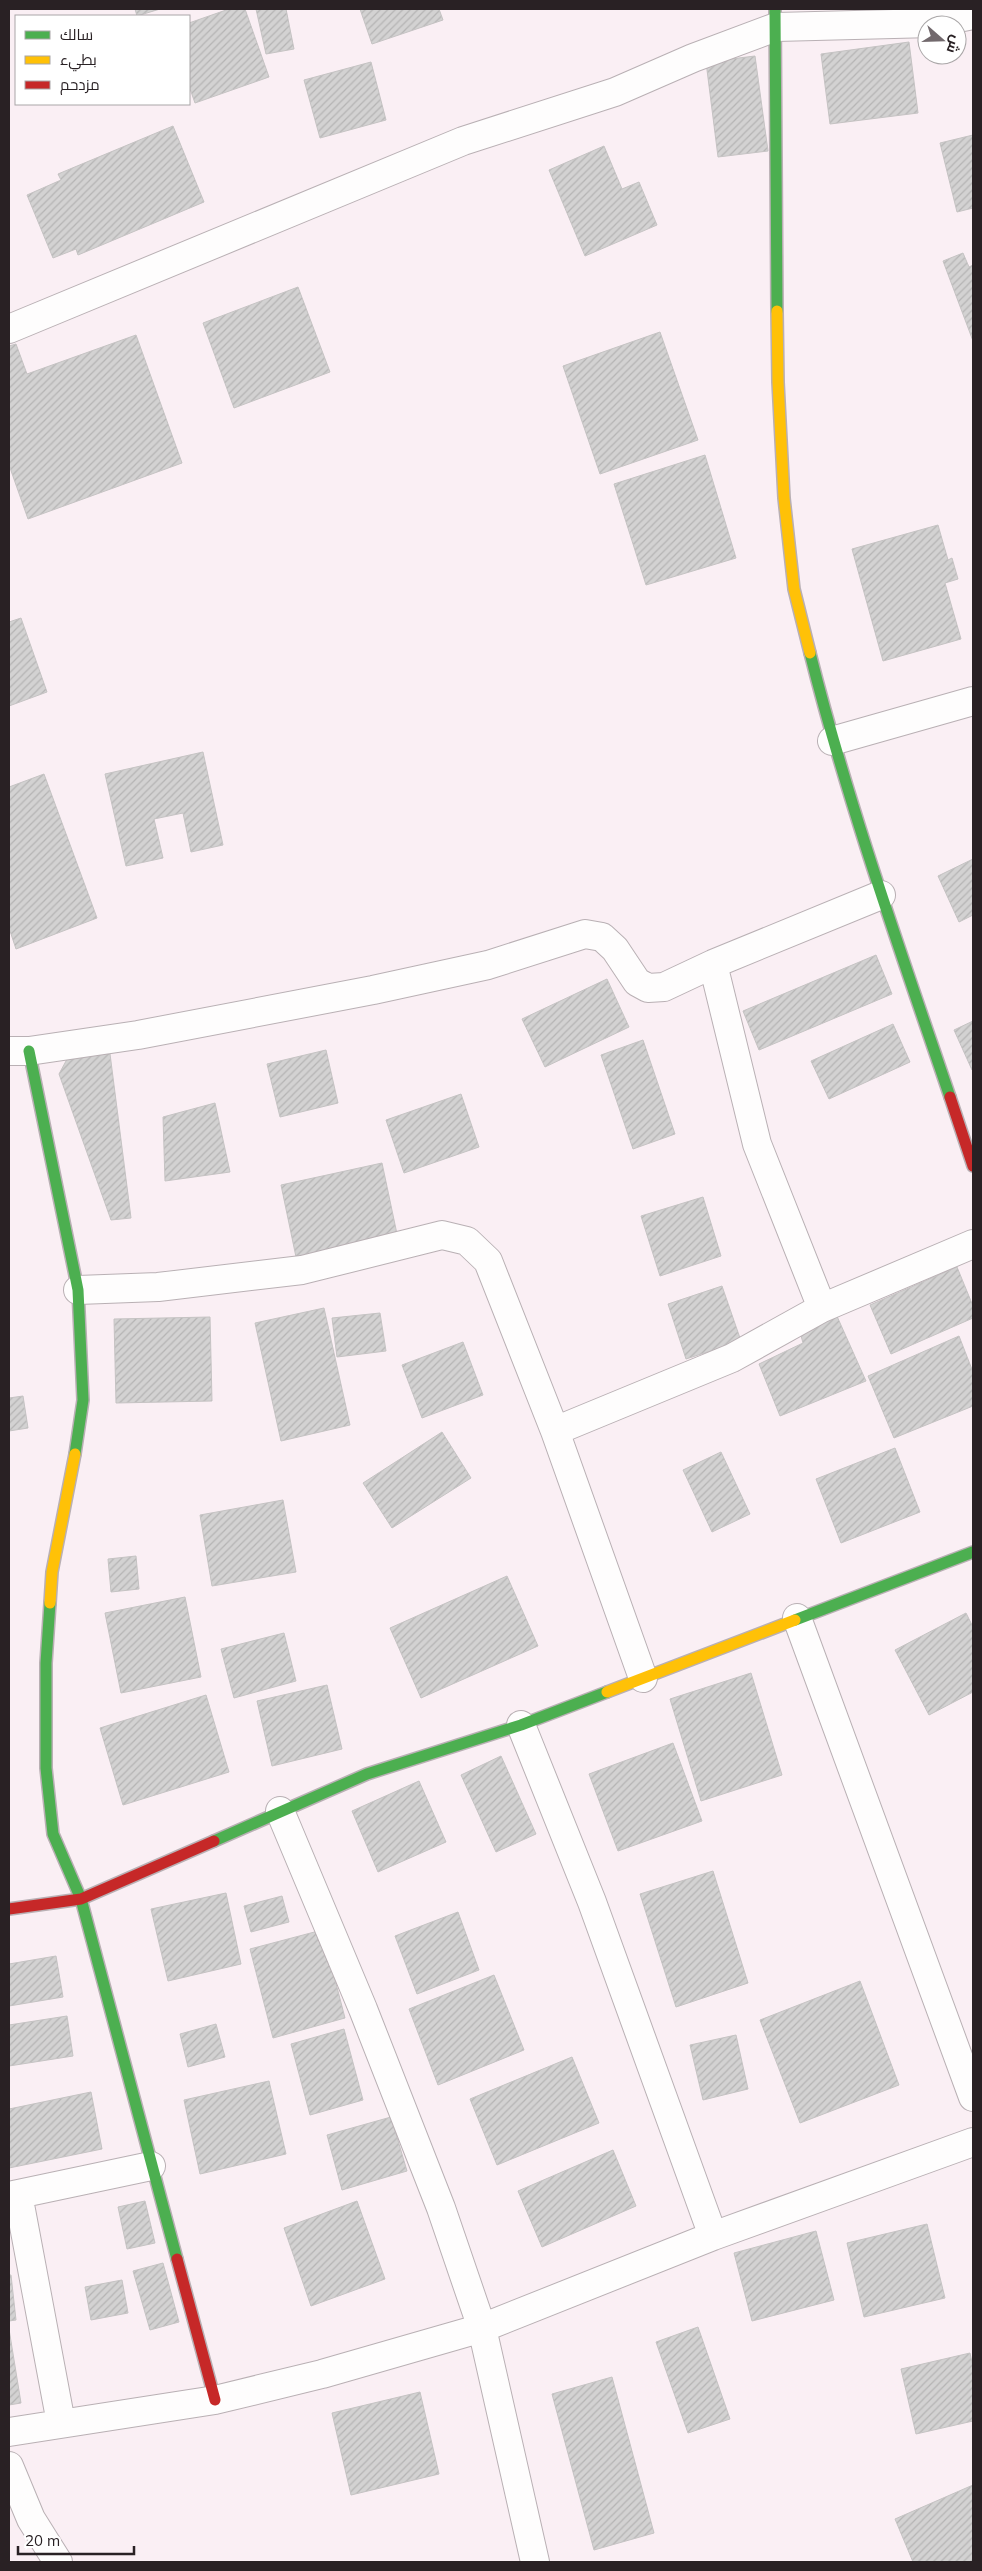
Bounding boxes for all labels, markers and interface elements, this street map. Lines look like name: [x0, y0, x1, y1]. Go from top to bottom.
legend: [15, 15, 190, 105]
north arrow: [917, 15, 967, 65]
text: سالك: [60, 25, 93, 44]
text: ش: [943, 33, 966, 56]
text: بطيء: [60, 50, 97, 72]
text: مزدحم: [60, 75, 100, 95]
scale bar: [18, 2524, 134, 2556]
text: 20 m: [25, 2531, 60, 2550]

